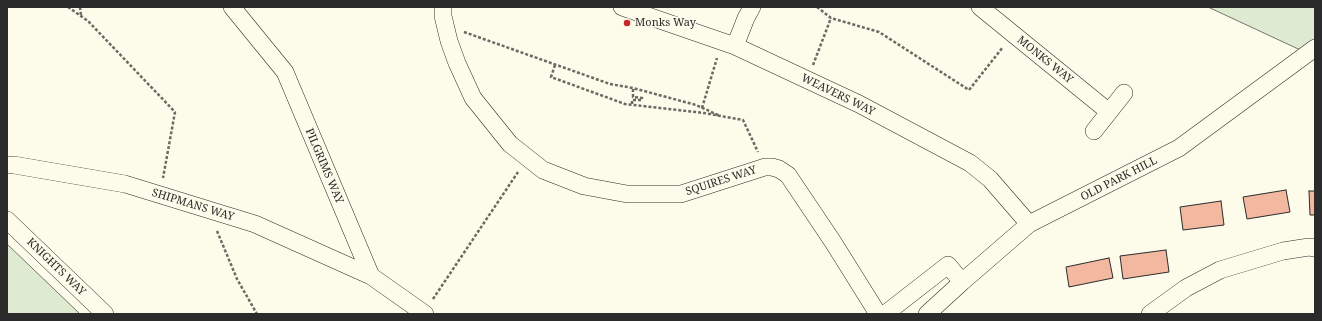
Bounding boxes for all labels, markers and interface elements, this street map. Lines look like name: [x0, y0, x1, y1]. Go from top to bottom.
place label: Monks Way: [635, 16, 696, 30]
marker: Monks Way: [622, 18, 632, 28]
street label: MONKS WAY: [1014, 33, 1076, 87]
street label: WEAVERS WAY: [799, 71, 877, 119]
street label: PILGRIMS WAY: [302, 126, 346, 206]
street label: OLD PARK HILL: [1079, 154, 1159, 204]
street label: SQUIRES WAY: [684, 163, 758, 199]
street label: SHIPMANS WAY: [150, 186, 236, 224]
street label: KNIGHTS WAY: [24, 236, 88, 298]

